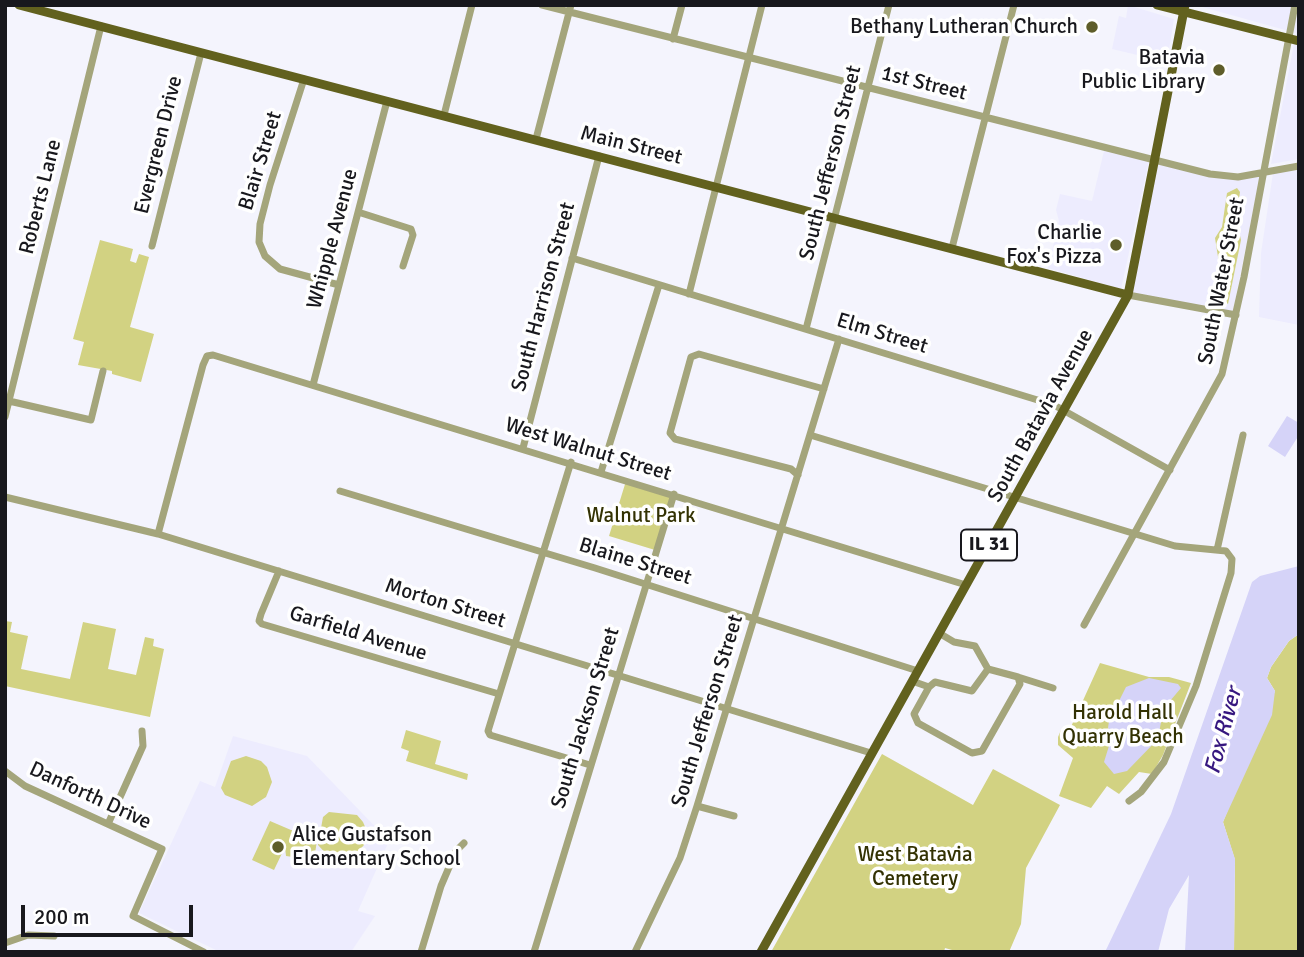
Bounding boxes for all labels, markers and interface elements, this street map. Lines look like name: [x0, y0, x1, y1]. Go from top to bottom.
place label: Bethany Lutheran Church: [850, 14, 1078, 40]
marker: Bethany Lutheran Church: [1084, 19, 1100, 35]
place label: Batavia Public Library: [1081, 45, 1205, 95]
street label: 1st Street: [879, 61, 969, 107]
marker: Batavia Public Library: [1211, 62, 1227, 78]
street label: South Jefferson Street: [795, 63, 867, 263]
street label: Evergreen Drive: [130, 73, 188, 217]
street label: Blair Street: [234, 108, 288, 214]
street label: Main Street: [577, 121, 685, 171]
street label: Roberts Lane: [15, 137, 67, 257]
street label: Whipple Avenue: [302, 166, 364, 312]
street label: South Water Street: [1193, 195, 1251, 367]
street label: South Harrison Street: [507, 200, 581, 394]
place label: Charlie Fox's Pizza: [1006, 220, 1102, 270]
marker: Charlie Fox's Pizza: [1108, 237, 1124, 253]
street label: Elm Street: [833, 308, 931, 360]
street label: South Batavia Avenue: [983, 325, 1099, 507]
street label: West Walnut Street: [502, 413, 674, 487]
park label: Walnut Park: [586, 503, 696, 529]
road number: IL 31: [961, 530, 1017, 560]
street label: Blaine Street: [576, 533, 694, 591]
street label: Morton Street: [382, 574, 508, 634]
street label: Garfield Avenue: [286, 601, 430, 667]
street label: South Jefferson Street: [667, 612, 749, 810]
street label: South Jackson Street: [546, 624, 626, 812]
water label: Fox River: [1199, 685, 1249, 777]
park label: Harold Hall Quarry Beach: [1062, 700, 1184, 750]
street label: Danforth Drive: [25, 757, 155, 835]
place label: Alice Gustafson Elementary School: [292, 822, 461, 872]
marker: Alice Gustafson Elementary School: [270, 839, 286, 855]
park label: West Batavia Cemetery: [857, 842, 973, 892]
scale bar: [24, 890, 196, 934]
text: 200 m: [34, 904, 89, 930]

